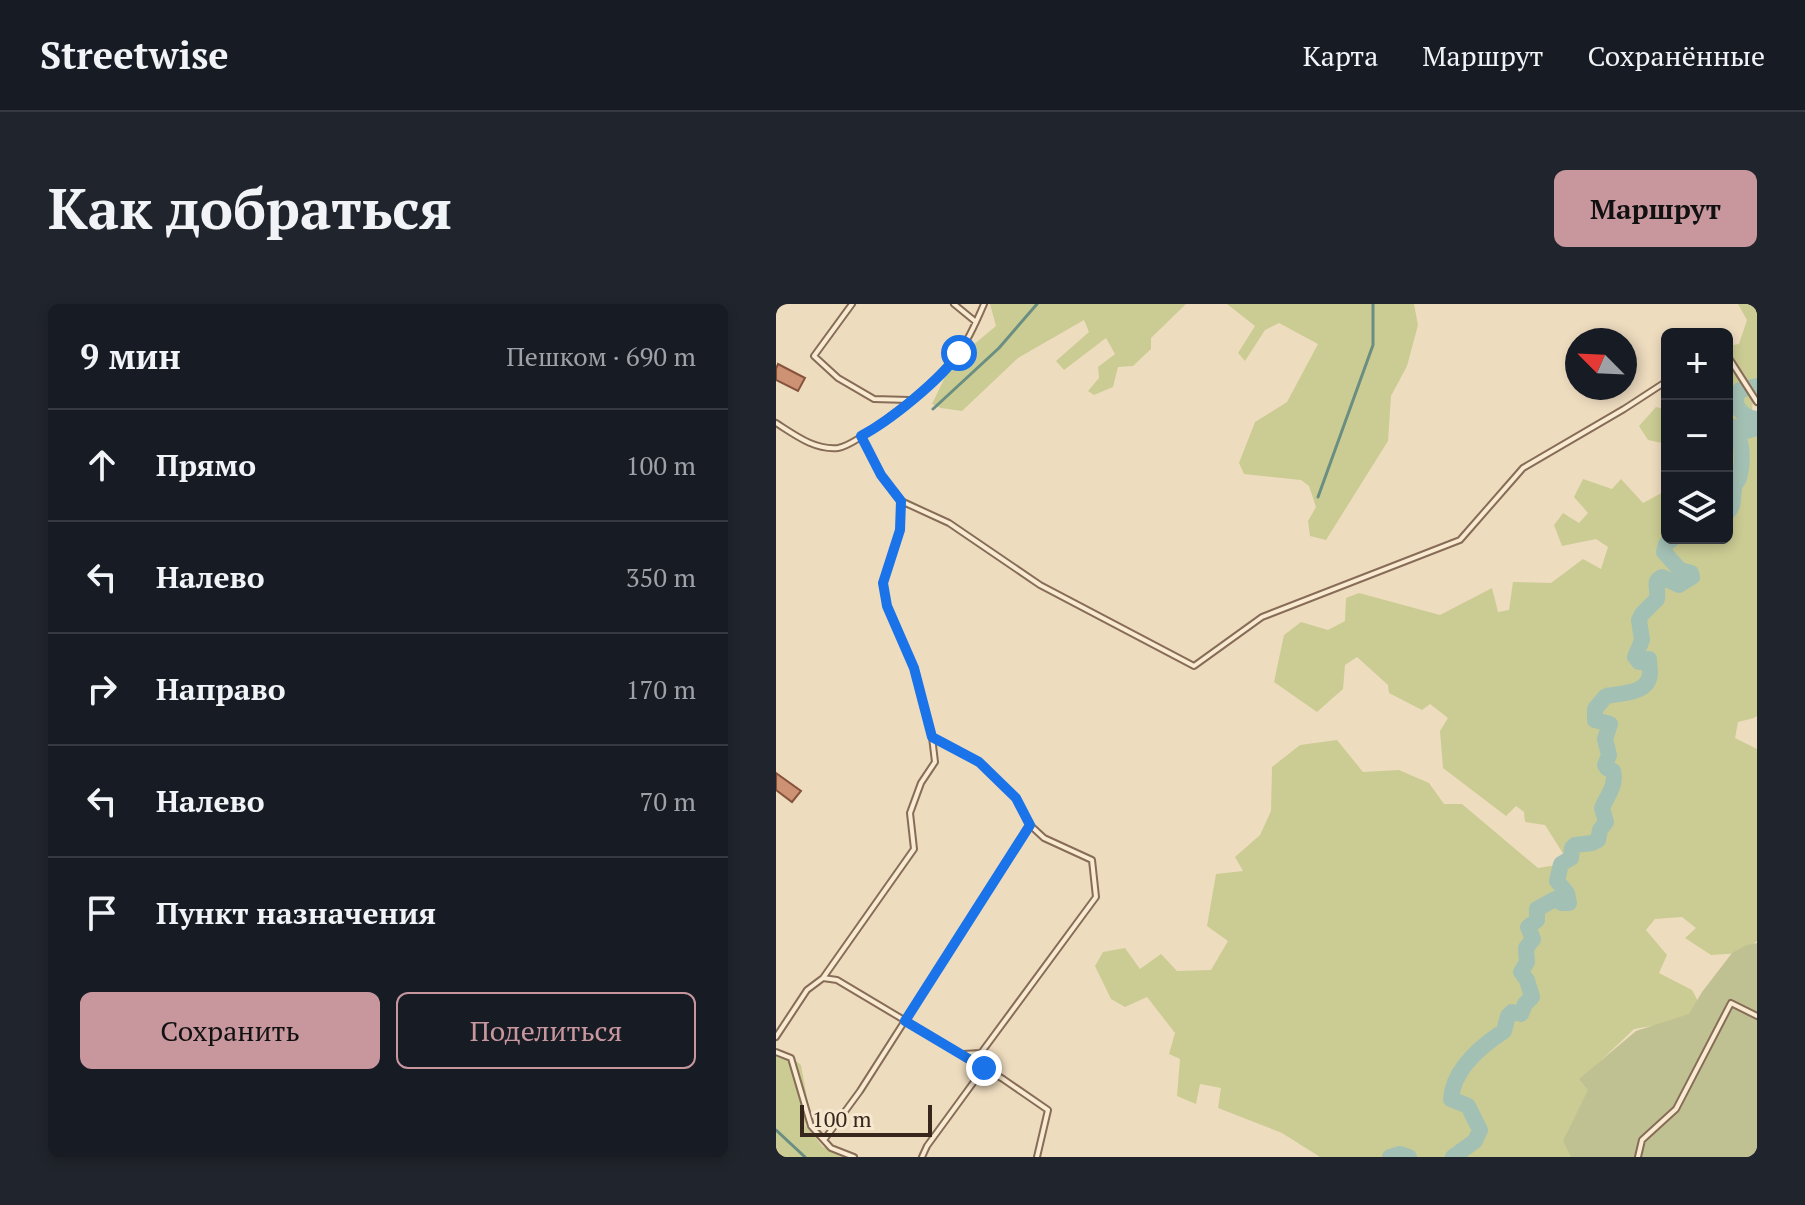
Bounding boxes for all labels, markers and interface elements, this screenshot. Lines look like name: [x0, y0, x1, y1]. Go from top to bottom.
text: Streetwise: [40, 30, 229, 80]
text: Карта: [1303, 37, 1378, 74]
text: Маршрут: [1422, 37, 1544, 74]
text: Сохранённые: [1588, 37, 1765, 74]
button: Маршрут: [1554, 170, 1757, 247]
text: Как добраться: [48, 171, 452, 245]
north arrow: [1565, 328, 1637, 400]
map controls: [1661, 328, 1733, 544]
button: +: [1661, 328, 1733, 400]
text: 9 мин: [80, 334, 181, 379]
route start: [941, 335, 977, 371]
text: Пешком · 690 m: [506, 339, 696, 373]
button: −: [1661, 400, 1733, 472]
icon: ahead: [80, 443, 124, 487]
text: Прямо: [156, 445, 256, 485]
text: 100 m: [626, 448, 696, 482]
button: layers: [1661, 472, 1733, 544]
icon: left: [80, 555, 124, 599]
text: Налево: [156, 557, 265, 597]
text: 350 m: [626, 560, 696, 594]
icon: right: [80, 667, 124, 711]
text: Направо: [156, 669, 286, 709]
text: 170 m: [626, 672, 696, 706]
icon: left: [80, 779, 124, 823]
text: Налево: [156, 781, 265, 821]
text: 70 m: [640, 784, 696, 818]
icon: arrive: [80, 891, 124, 935]
text: Пункт назначения: [156, 893, 436, 933]
button: Сохранить: [80, 992, 380, 1069]
button: Поделиться: [396, 992, 696, 1069]
route end: [966, 1050, 1002, 1086]
scale bar: [800, 1101, 932, 1137]
text: 100 m: [812, 1104, 872, 1133]

